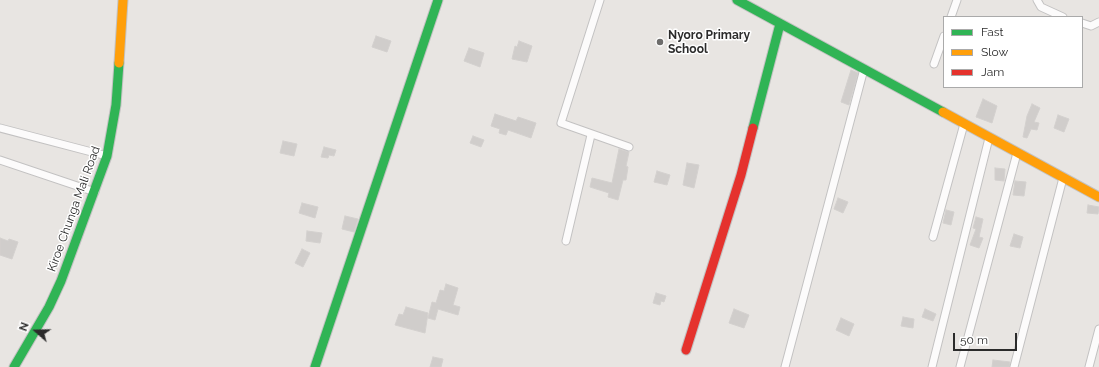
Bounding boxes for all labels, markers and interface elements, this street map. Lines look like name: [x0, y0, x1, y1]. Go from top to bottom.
legend: [943, 16, 1083, 88]
text: Fast: [981, 25, 1004, 39]
place label: Nyoro Primary School: [668, 28, 750, 56]
marker: Nyoro Primary School: [655, 37, 665, 47]
text: Slow: [981, 45, 1008, 59]
text: Jam: [981, 65, 1004, 79]
street label: Kiroe Chunga Mali Road: [45, 144, 103, 274]
north arrow: [16, 311, 56, 351]
text: N: [17, 321, 32, 333]
scale bar: [955, 325, 1019, 351]
text: 50 m: [960, 333, 988, 347]

